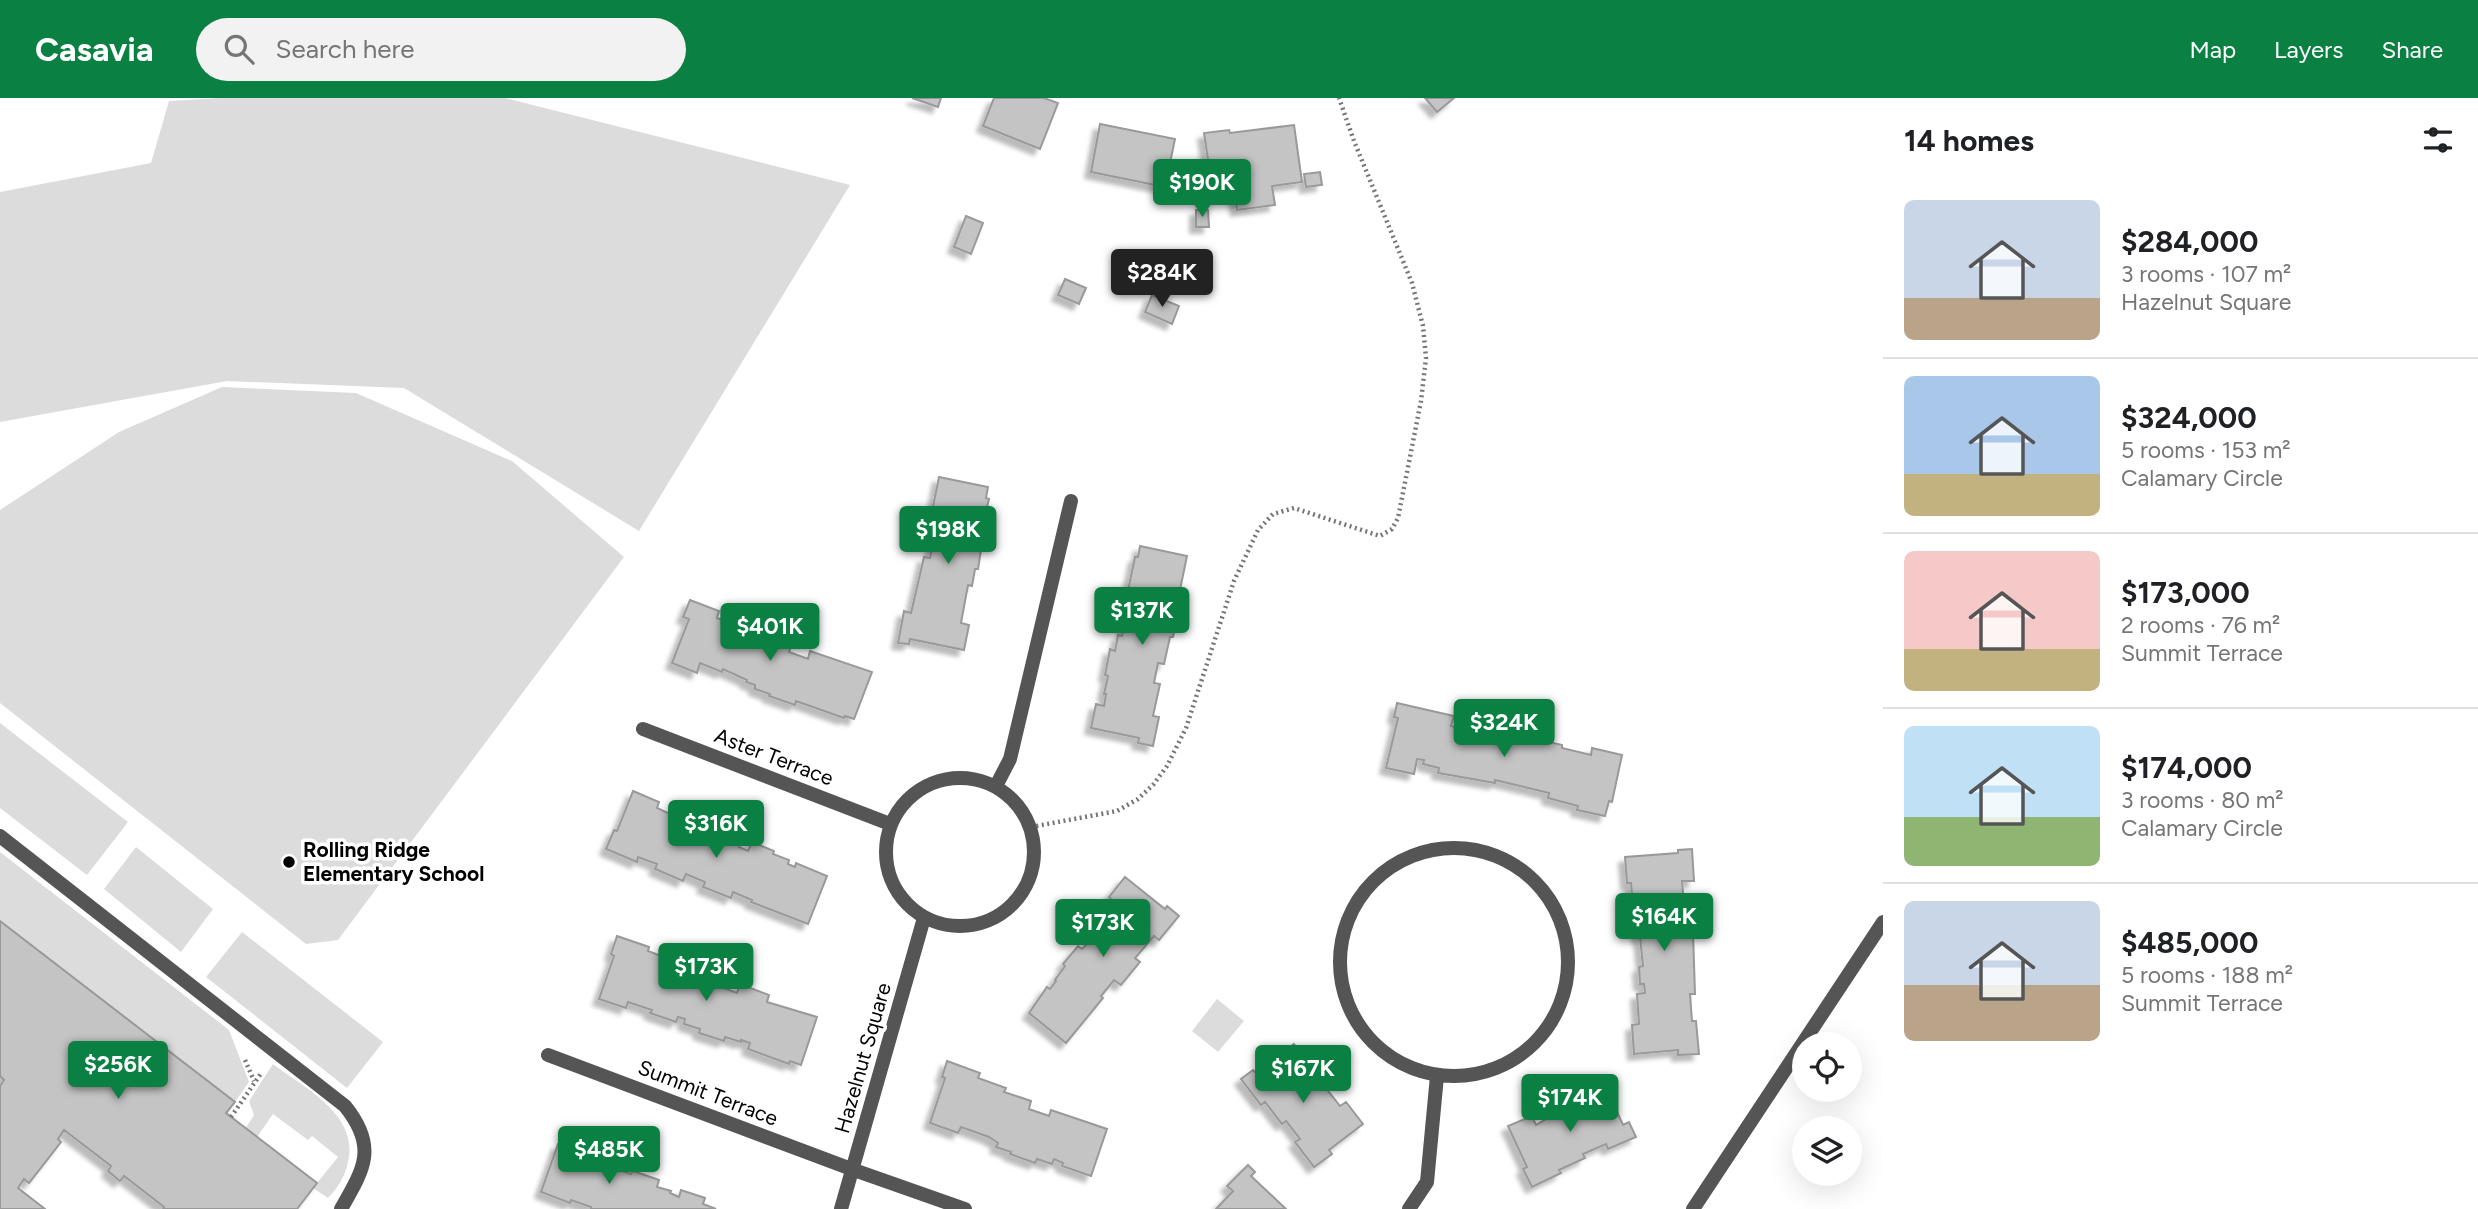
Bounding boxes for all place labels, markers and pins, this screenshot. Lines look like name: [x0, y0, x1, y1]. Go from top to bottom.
pin: $190K: [1153, 159, 1251, 219]
pin: $284K: [1113, 250, 1211, 309]
pin: $198K: [899, 506, 997, 566]
pin: $137K: [1093, 588, 1191, 647]
pin: $401K: [721, 603, 819, 663]
pin: $324K: [1455, 700, 1553, 759]
pin: $316K: [667, 800, 765, 860]
place label: Rolling Ridge Elementary School: [303, 837, 484, 886]
marker: Rolling Ridge Elementary School: [281, 854, 297, 870]
pin: $164K: [1615, 894, 1713, 953]
pin: $173K: [1054, 900, 1152, 959]
pin: $173K: [657, 944, 755, 1003]
pin: $256K: [69, 1042, 167, 1101]
pin: $167K: [1254, 1046, 1352, 1105]
pin: $174K: [1521, 1074, 1619, 1134]
pin: $485K: [560, 1126, 658, 1186]

